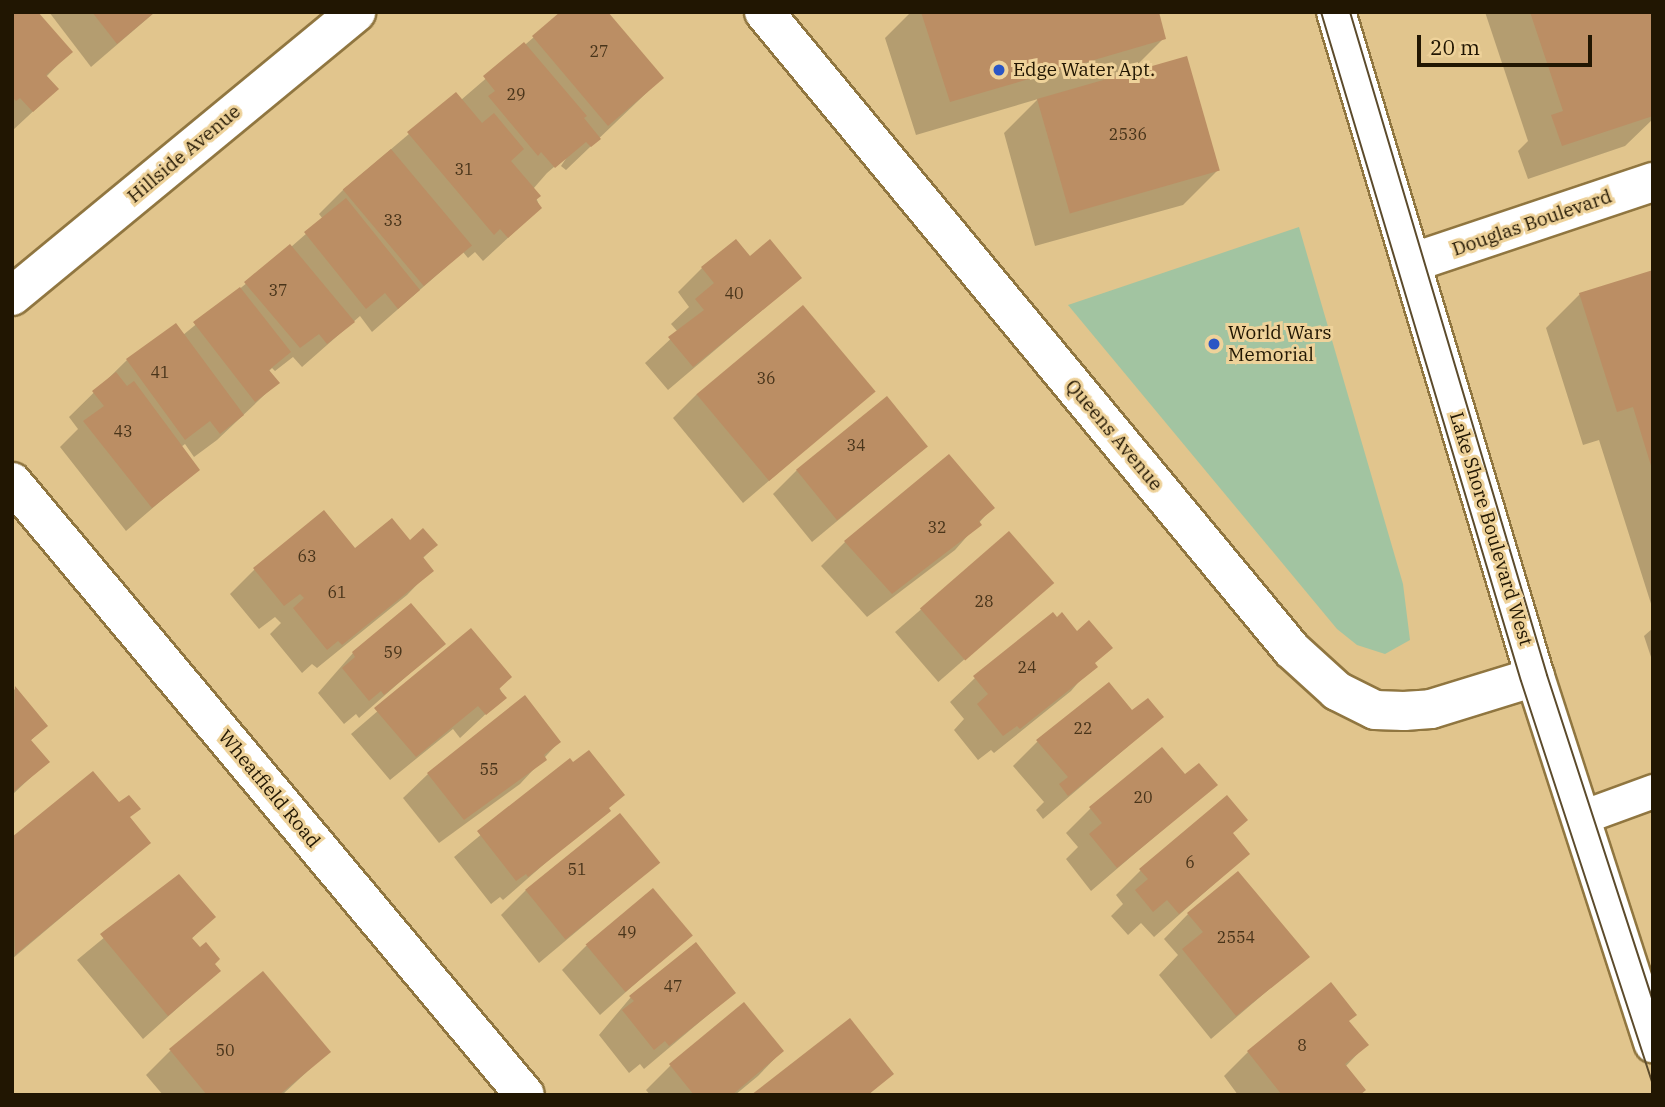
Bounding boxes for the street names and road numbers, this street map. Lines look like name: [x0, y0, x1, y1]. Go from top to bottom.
street label: Hillside Avenue: [123, 100, 245, 208]
street label: Douglas Boulevard: [1449, 185, 1615, 261]
street label: Queens Avenue: [1061, 375, 1167, 495]
street label: Lake Shore Boulevard West: [1445, 409, 1537, 649]
street label: Wheatfield Road: [213, 725, 325, 853]

